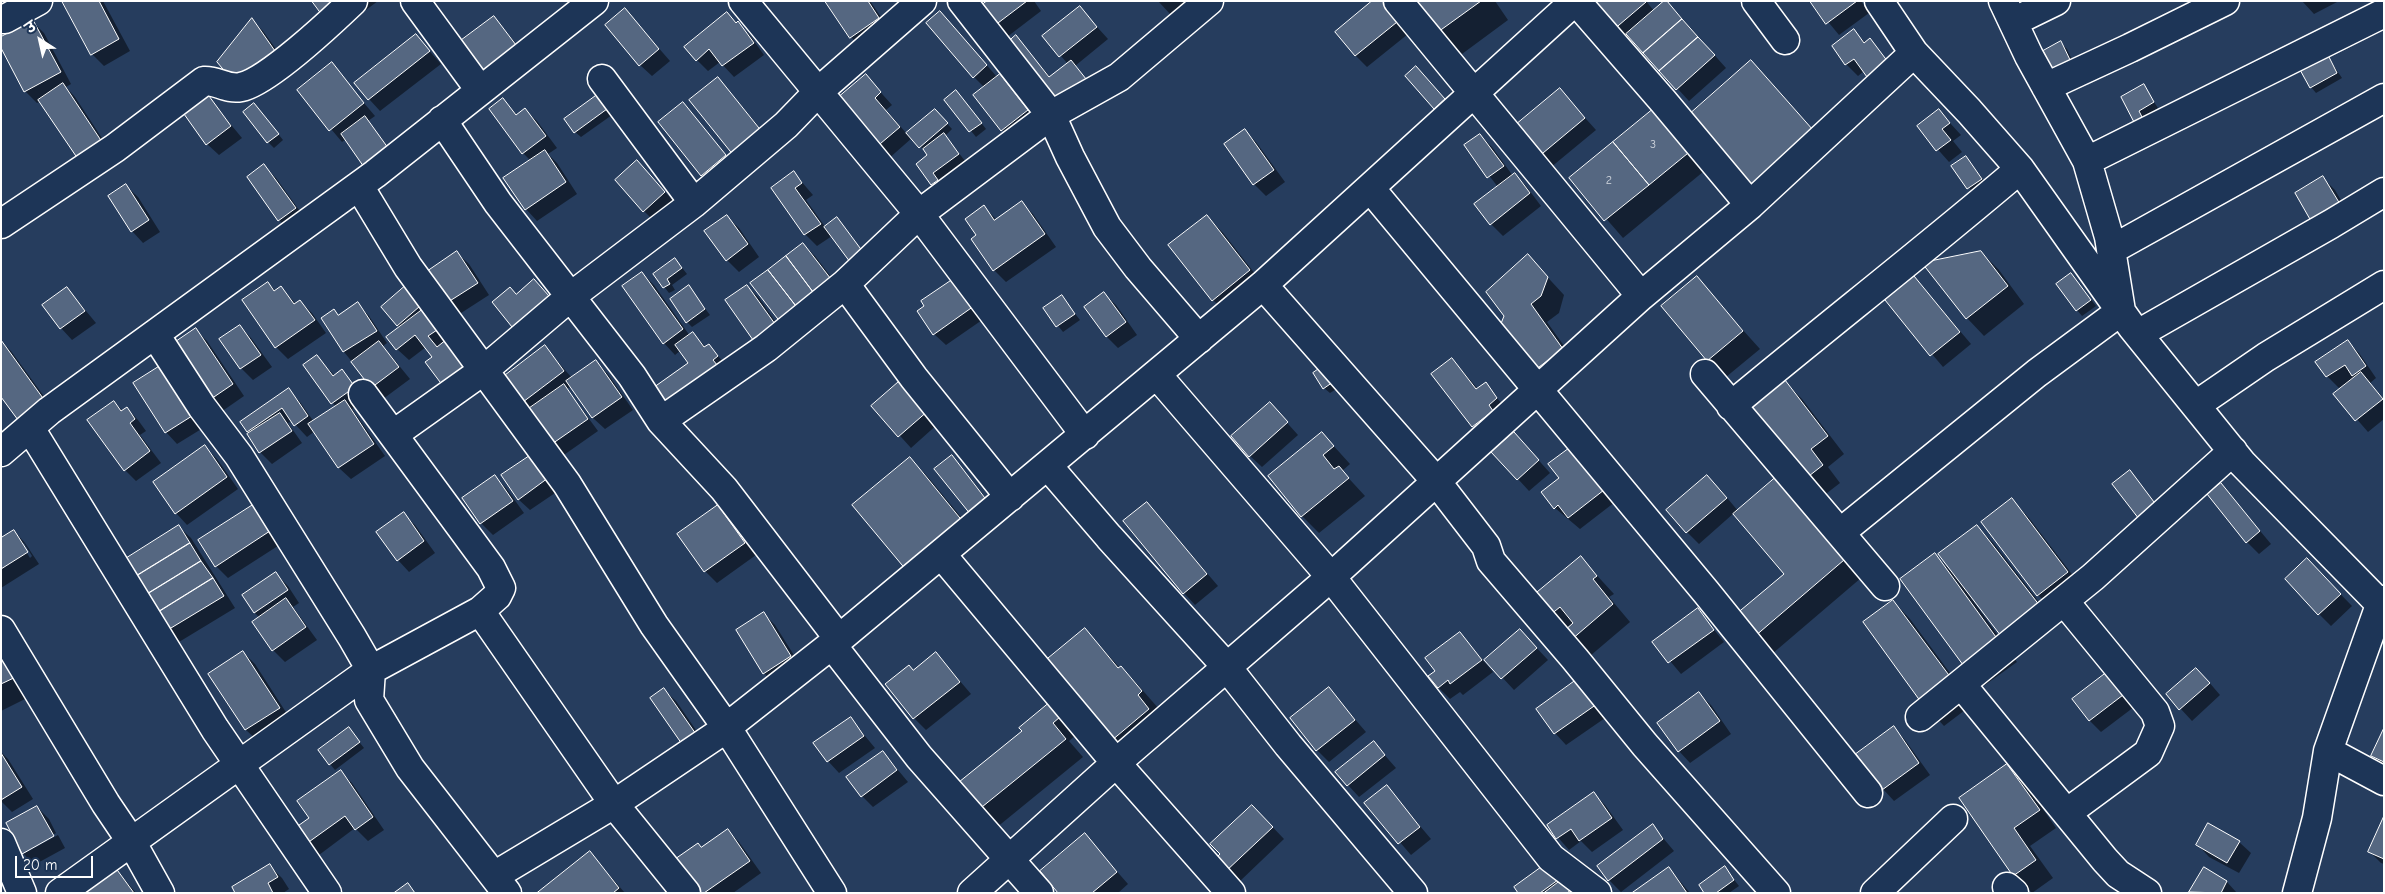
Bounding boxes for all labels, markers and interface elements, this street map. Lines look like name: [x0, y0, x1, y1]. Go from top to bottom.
north arrow: [15, 15, 65, 65]
text: उ: [22, 18, 40, 37]
house number: 3: [1650, 138, 1656, 152]
house number: 2: [1606, 174, 1612, 188]
scale bar: [18, 846, 95, 878]
text: 20 m: [23, 856, 57, 874]

